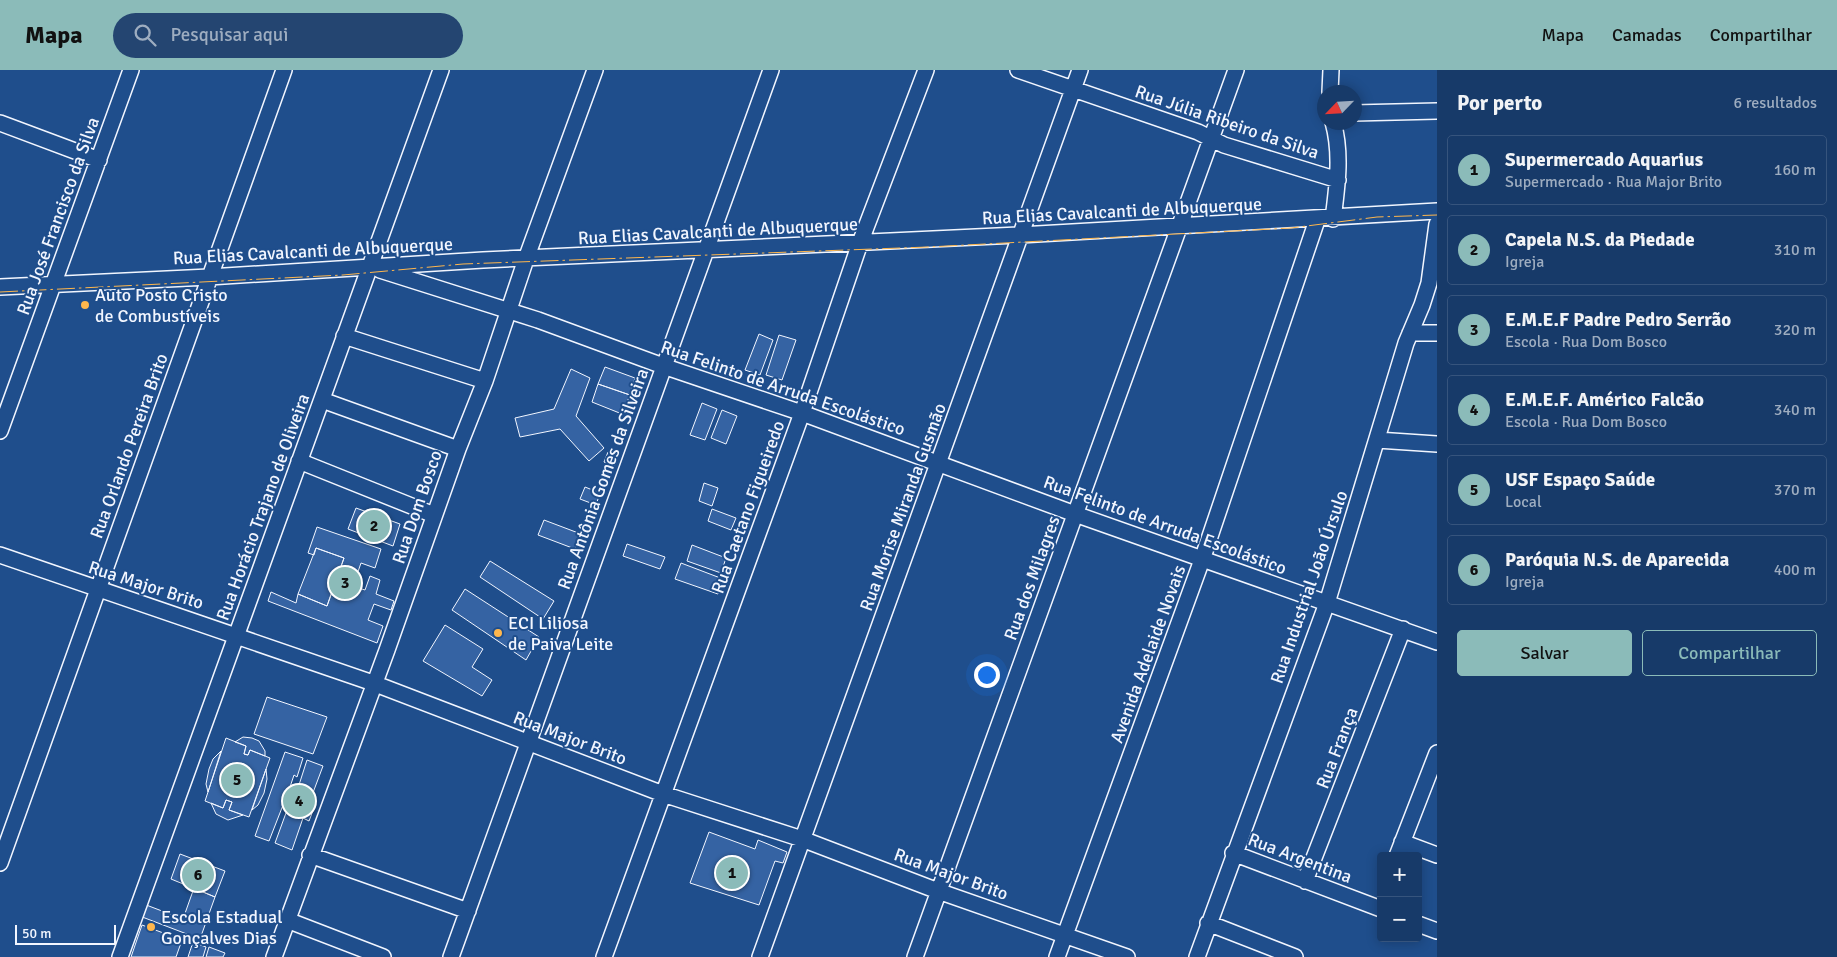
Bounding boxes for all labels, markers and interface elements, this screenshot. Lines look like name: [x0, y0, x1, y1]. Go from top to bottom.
search box: [113, 13, 463, 58]
text: Mapa: [25, 20, 83, 50]
icon: search: [131, 21, 159, 49]
text: Pesquisar aqui: [171, 23, 288, 47]
text: Mapa: [1542, 24, 1584, 46]
text: Camadas: [1612, 24, 1682, 46]
text: Compartilhar: [1710, 24, 1812, 46]
street label: Rua Júlia Ribeiro da Silva: [1132, 80, 1322, 164]
north arrow: [1317, 85, 1362, 130]
text: Por perto: [1457, 90, 1542, 116]
text: 6 resultados: [1734, 93, 1817, 113]
street label: Rua José Francisco da Silva: [12, 114, 104, 318]
text: Supermercado Aquarius: [1505, 148, 1703, 172]
text: 1: [1470, 160, 1478, 180]
text: 160 m: [1774, 160, 1816, 180]
text: Supermercado · Rua Major Brito: [1505, 172, 1722, 192]
street label: Rua Elias Cavalcanti de Albuquerque: [981, 193, 1263, 229]
street label: Rua Elias Cavalcanti de Albuquerque: [577, 213, 859, 249]
text: Capela N.S. da Piedade: [1505, 228, 1695, 252]
street label: Rua Elias Cavalcanti de Albuquerque: [172, 233, 454, 269]
text: 2: [1470, 240, 1478, 260]
text: 310 m: [1774, 240, 1816, 260]
text: Igreja: [1505, 252, 1544, 272]
place label: Auto Posto Cristo de Combustíveis: [95, 284, 228, 327]
marker: Auto Posto Cristo de Combustíveis: [79, 299, 91, 311]
text: E.M.E.F Padre Pedro Serrão: [1505, 308, 1731, 332]
text: 3: [1470, 320, 1478, 340]
text: 320 m: [1774, 320, 1816, 340]
text: Escola · Rua Dom Bosco: [1505, 332, 1667, 352]
street label: Rua Felinto de Arruda Escolástico: [658, 336, 908, 440]
street label: Rua Orlando Pereira Brito: [85, 350, 173, 542]
street label: Rua Antônia Gomes da Silveira: [553, 365, 653, 593]
text: E.M.E.F. Américo Falcão: [1505, 388, 1704, 412]
street label: Rua Horácio Trajano de Oliveira: [212, 391, 314, 623]
street label: Rua Morise Miranda Gusmão: [855, 400, 951, 614]
text: 4: [1470, 400, 1478, 420]
text: 340 m: [1774, 400, 1816, 420]
text: Escola · Rua Dom Bosco: [1505, 412, 1667, 432]
street label: Rua Caetano Figueiredo: [706, 418, 790, 596]
street label: Rua Dom Bosco: [387, 447, 447, 567]
text: USF Espaço Saúde: [1505, 468, 1655, 492]
street label: Rua Felinto de Arruda Escolástico: [1040, 471, 1290, 579]
text: 5: [1470, 480, 1478, 500]
text: 370 m: [1774, 480, 1816, 500]
street label: Rua Industrial João Úrsulo: [1266, 488, 1352, 686]
text: Local: [1505, 492, 1542, 512]
pin: 2: [358, 507, 390, 545]
street label: Rua dos Milagres: [999, 513, 1065, 643]
text: Paróquia N.S. de Aparecida: [1505, 548, 1729, 572]
street label: Rua Major Brito: [86, 556, 206, 614]
text: 6: [1470, 560, 1478, 580]
text: 400 m: [1774, 560, 1816, 580]
street label: Avenida Adelaide Novais: [1106, 562, 1190, 746]
pin: 3: [329, 564, 361, 602]
text: Igreja: [1505, 572, 1544, 592]
place label: ECI Liliosa de Paiva Leite: [508, 612, 613, 655]
marker: ECI Liliosa de Paiva Leite: [492, 627, 504, 639]
button: Salvar: [1457, 630, 1632, 676]
button: Compartilhar: [1642, 630, 1817, 676]
your location: [974, 662, 1000, 688]
street label: Rua França: [1311, 704, 1363, 792]
street label: Rua Major Brito: [510, 706, 630, 770]
pin: 5: [221, 761, 253, 799]
pin: 4: [283, 782, 315, 820]
street label: Rua Argentina: [1245, 828, 1355, 888]
street label: Rua Major Brito: [891, 843, 1011, 905]
map controls: [1377, 852, 1422, 942]
button: +: [1377, 852, 1422, 897]
pin: 1: [716, 854, 748, 892]
pin: 6: [182, 856, 214, 894]
button: −: [1377, 897, 1422, 942]
place label: Escola Estadual Gonçalves Dias: [161, 906, 282, 949]
marker: Escola Estadual Gonçalves Dias: [145, 921, 157, 933]
scale bar: [15, 922, 116, 945]
text: 50 m: [22, 925, 51, 942]

